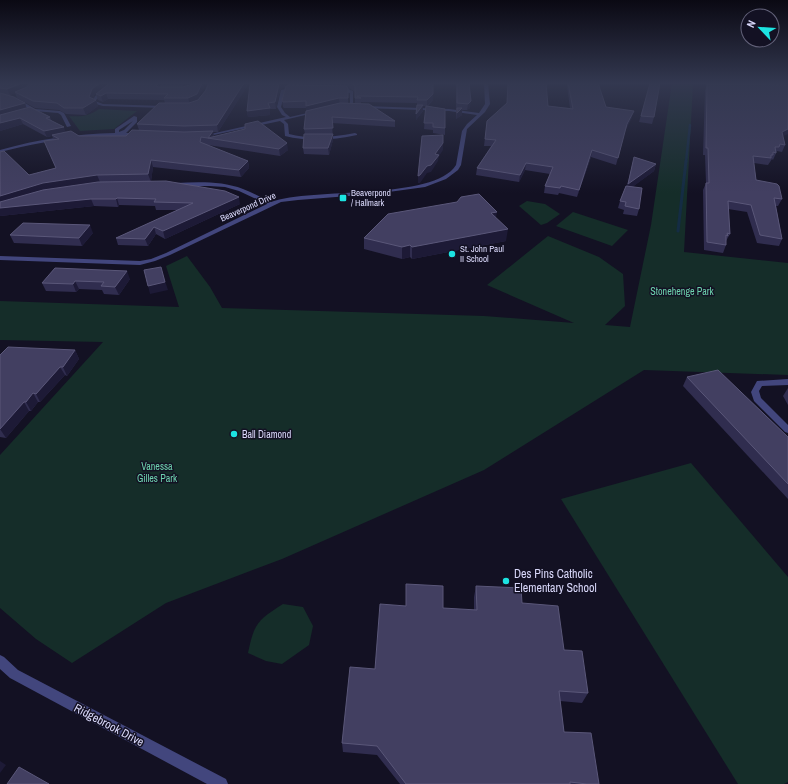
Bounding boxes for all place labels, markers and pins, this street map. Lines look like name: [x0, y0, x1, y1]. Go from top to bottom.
place label: Beaverpond / Hallmark: [351, 187, 391, 209]
marker: Beaverpond / Hallmark: [338, 193, 348, 203]
place label: St. John Paul II School: [460, 243, 504, 265]
marker: St. John Paul II School: [447, 249, 457, 259]
place label: Ball Diamond: [242, 428, 291, 441]
marker: Ball Diamond: [229, 429, 239, 439]
place label: Des Pins Catholic Elementary School: [514, 566, 597, 596]
marker: Des Pins Catholic Elementary School: [501, 576, 511, 586]

